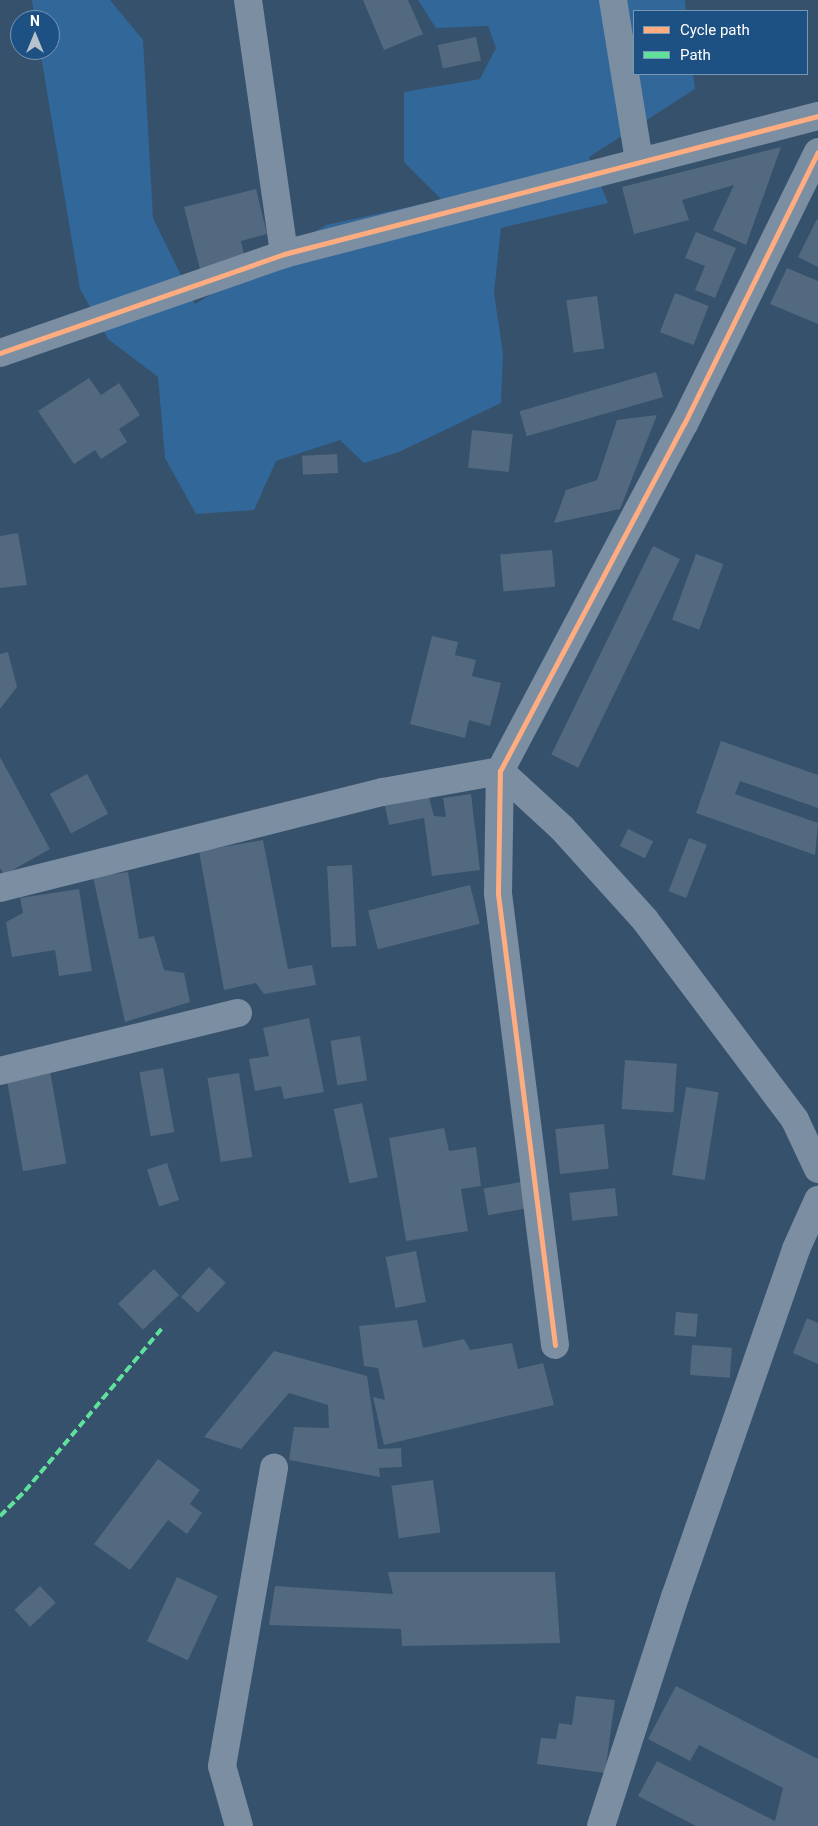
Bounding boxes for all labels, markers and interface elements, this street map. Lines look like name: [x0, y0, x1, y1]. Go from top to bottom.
north arrow: [10, 10, 60, 60]
legend: [633, 10, 808, 75]
text: N: [30, 13, 40, 29]
text: Cycle path: [680, 21, 750, 39]
text: Path: [680, 46, 711, 64]

